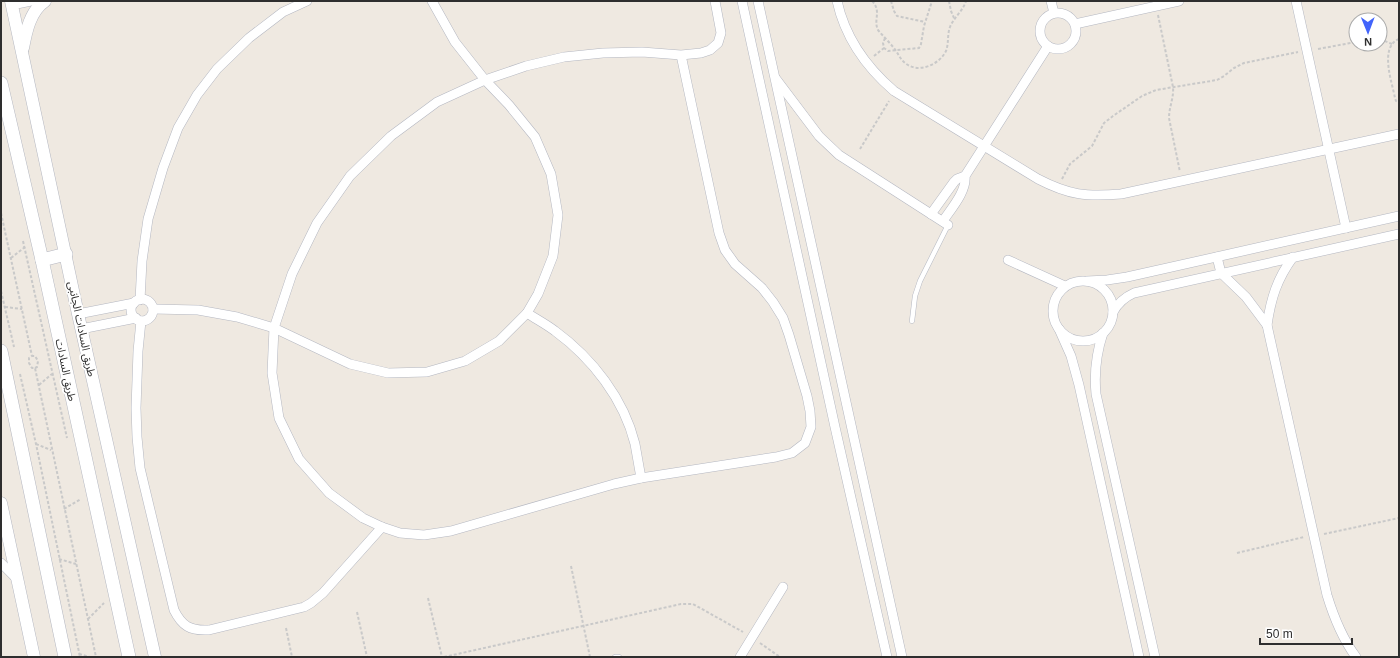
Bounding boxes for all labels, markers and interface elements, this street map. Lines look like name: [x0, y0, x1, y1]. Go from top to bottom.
north arrow: [1348, 12, 1388, 52]
text: N: [1364, 36, 1372, 48]
street label: طريق السادات الجانبى: [65, 280, 99, 378]
street label: طريق السادات: [53, 338, 79, 402]
scale bar: [1260, 620, 1352, 646]
text: 50 m: [1266, 627, 1293, 641]

